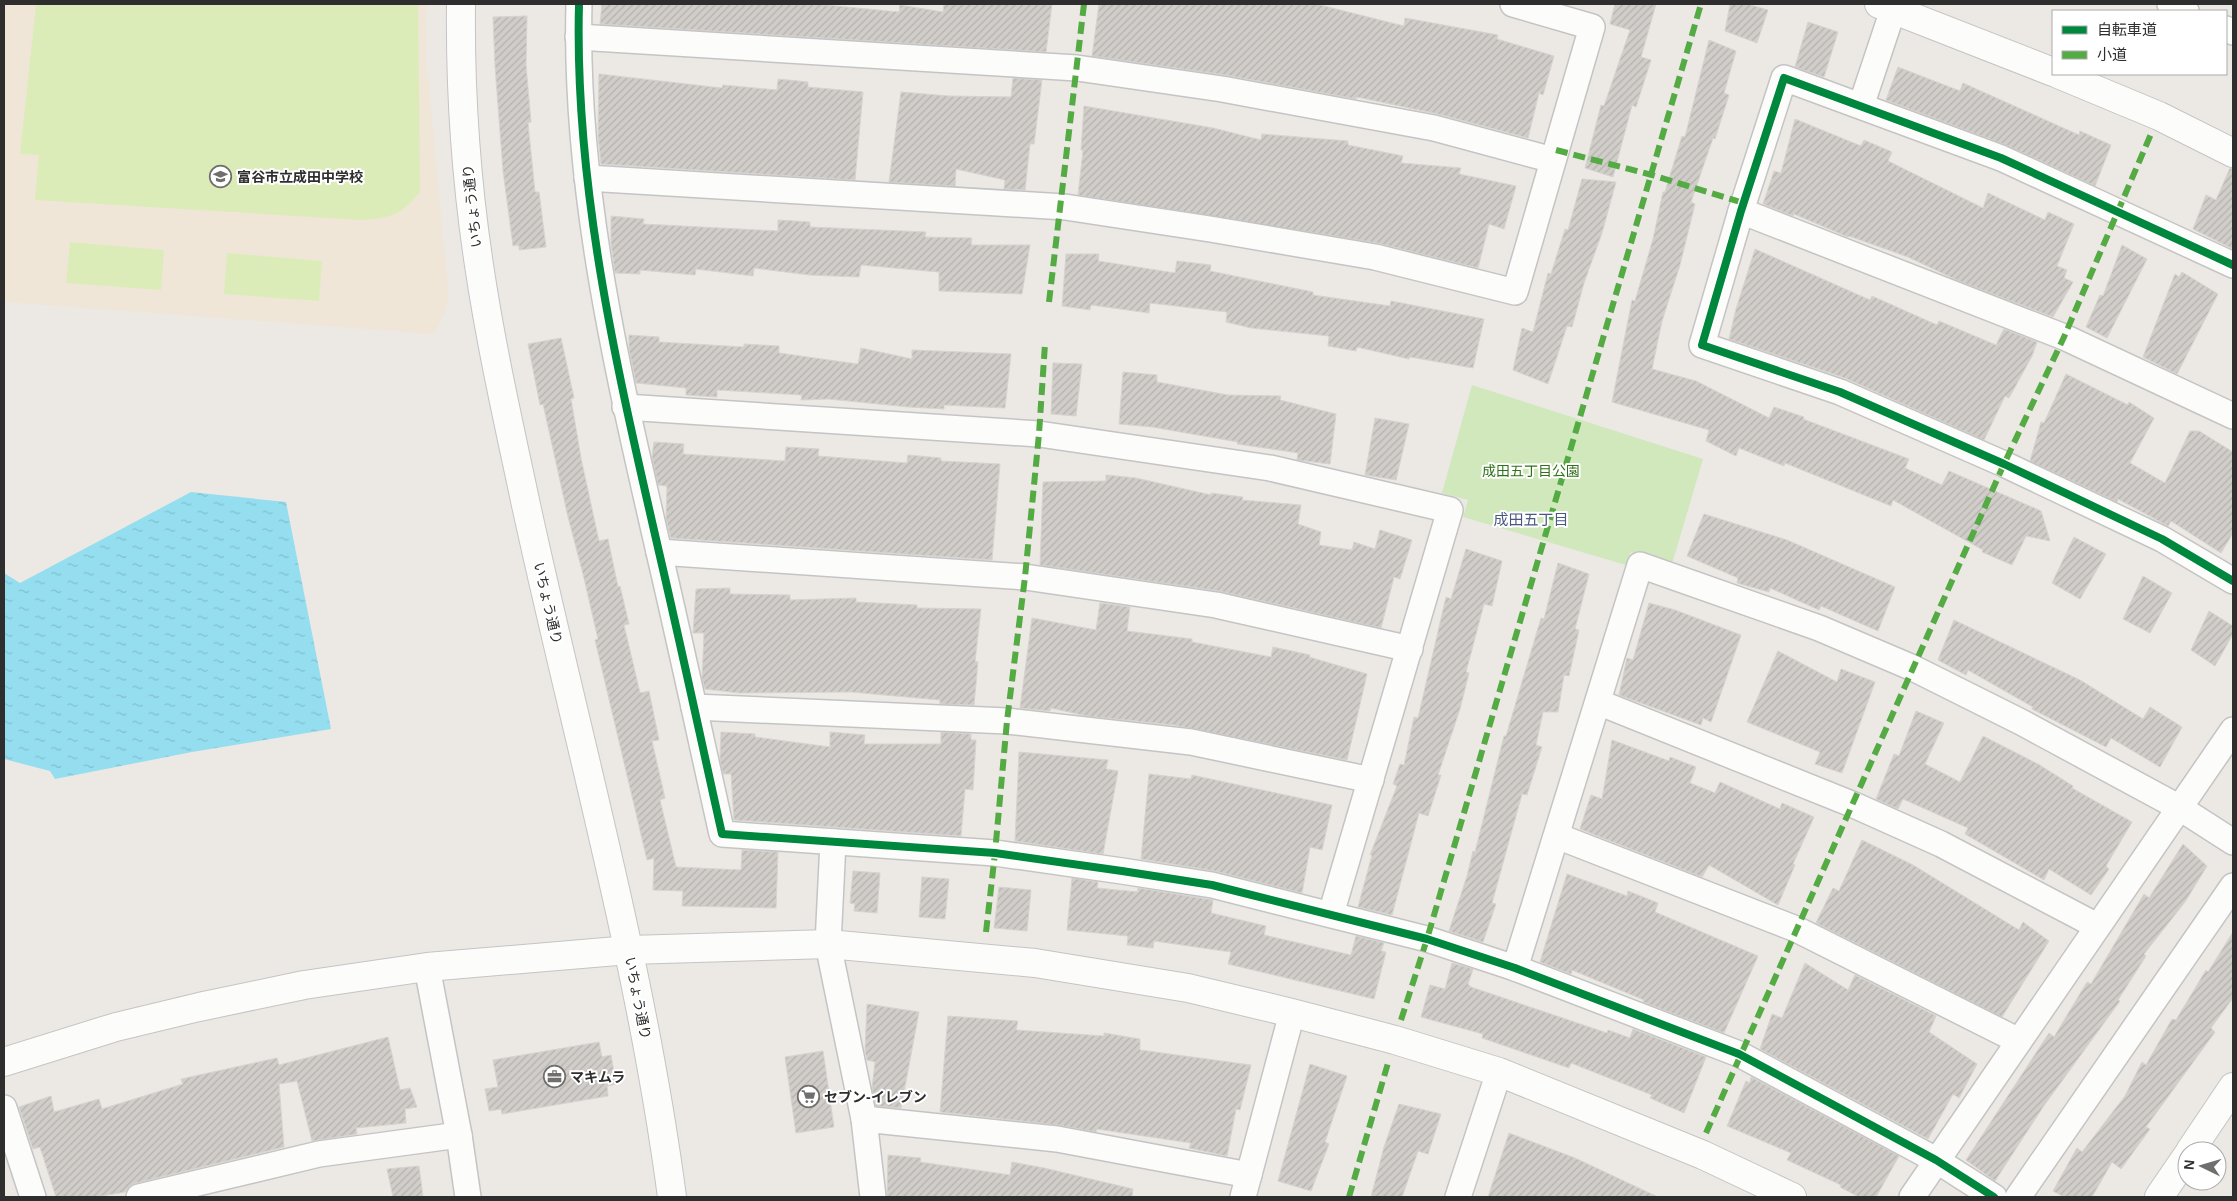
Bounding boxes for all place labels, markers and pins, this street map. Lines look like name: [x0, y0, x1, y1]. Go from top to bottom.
school or university icon: 富谷市立成田中学校: [209, 165, 233, 189]
place label: 富谷市立成田中学校: [237, 169, 363, 185]
office icon: マキムラ: [542, 1065, 566, 1089]
place label: マキムラ: [570, 1069, 625, 1085]
supermarket icon: セブン-イレブン: [796, 1085, 820, 1109]
place label: セブン-イレブン: [824, 1089, 927, 1105]

